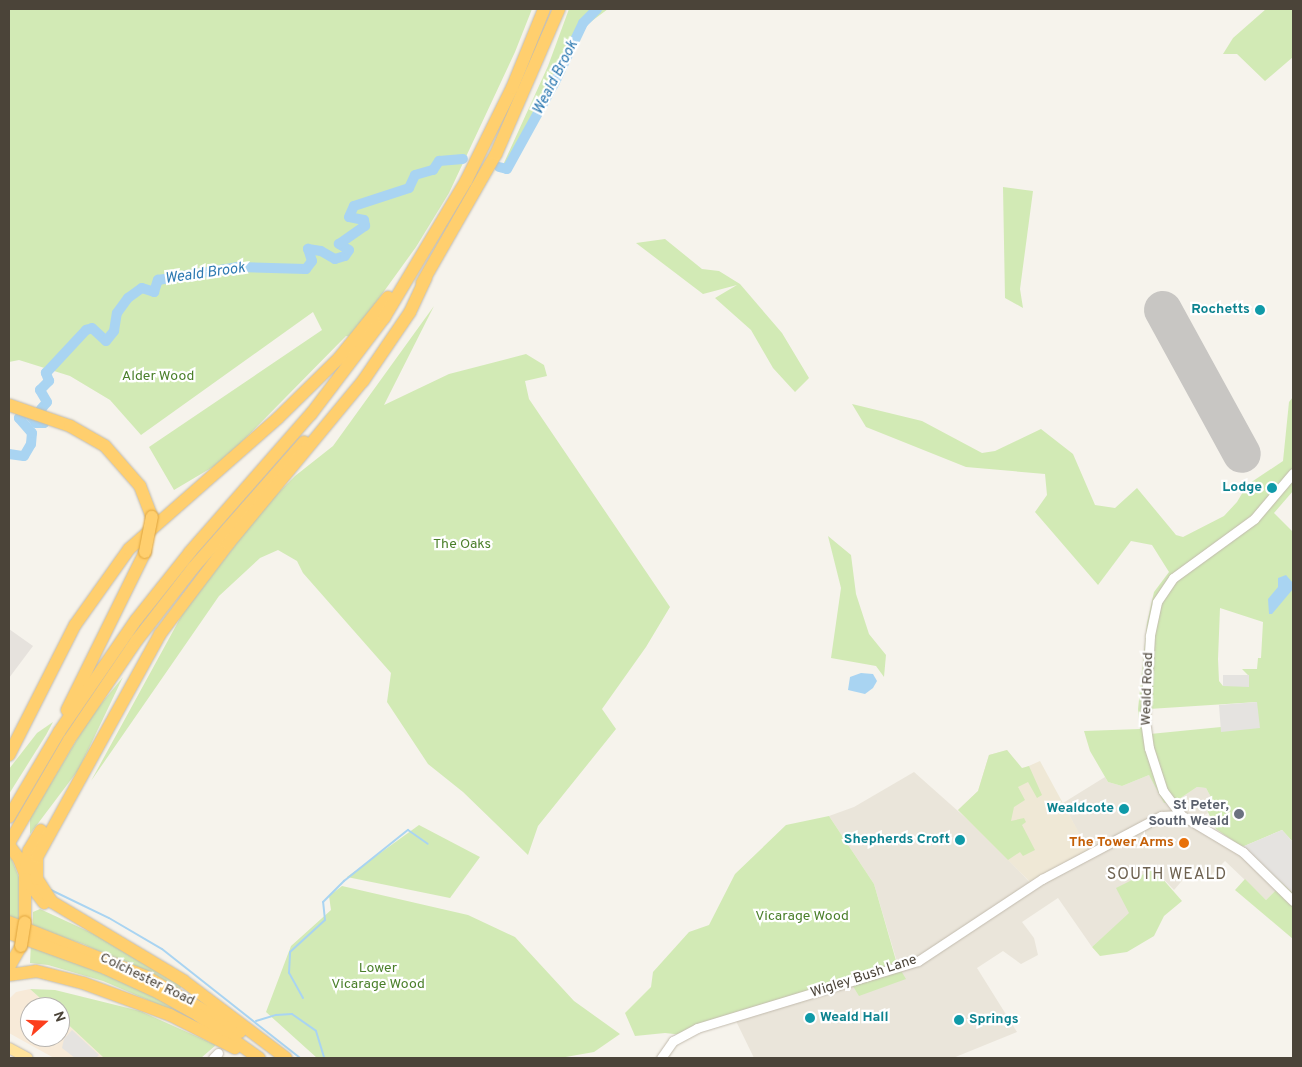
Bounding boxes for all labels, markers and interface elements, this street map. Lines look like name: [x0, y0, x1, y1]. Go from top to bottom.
water label: Weald Brook: [530, 38, 582, 118]
water label: Weald Brook: [164, 259, 246, 289]
place label: Rochetts: [1191, 302, 1250, 318]
marker: Rochetts: [1254, 304, 1266, 316]
park label: Alder Wood: [122, 369, 194, 385]
place label: Lodge: [1222, 480, 1262, 496]
marker: Lodge: [1266, 482, 1278, 494]
park label: The Oaks: [433, 537, 491, 553]
street label: Weald Road: [1138, 652, 1158, 726]
place label: St Peter, South Weald: [1149, 798, 1229, 830]
place label: Wealdcote: [1046, 801, 1114, 817]
marker: Wealdcote: [1118, 803, 1130, 815]
marker: St Peter, South Weald: [1233, 808, 1245, 820]
place label: Shepherds Croft: [844, 832, 950, 848]
marker: Shepherds Croft: [954, 834, 966, 846]
place label: The Tower Arms: [1068, 835, 1174, 851]
marker: The Tower Arms: [1178, 837, 1190, 849]
district label: SOUTH WEALD: [1105, 865, 1229, 885]
park label: Vicarage Wood: [755, 909, 849, 925]
street label: Colchester Road: [97, 950, 197, 1010]
street label: Wigley Bush Lane: [809, 952, 919, 1002]
park label: Lower Vicarage Wood: [331, 961, 425, 994]
north arrow: [20, 997, 70, 1047]
text: N: [49, 1009, 68, 1025]
place label: Weald Hall: [820, 1010, 888, 1026]
marker: Weald Hall: [804, 1012, 816, 1024]
place label: Springs: [969, 1012, 1019, 1028]
marker: Springs: [953, 1014, 965, 1026]

